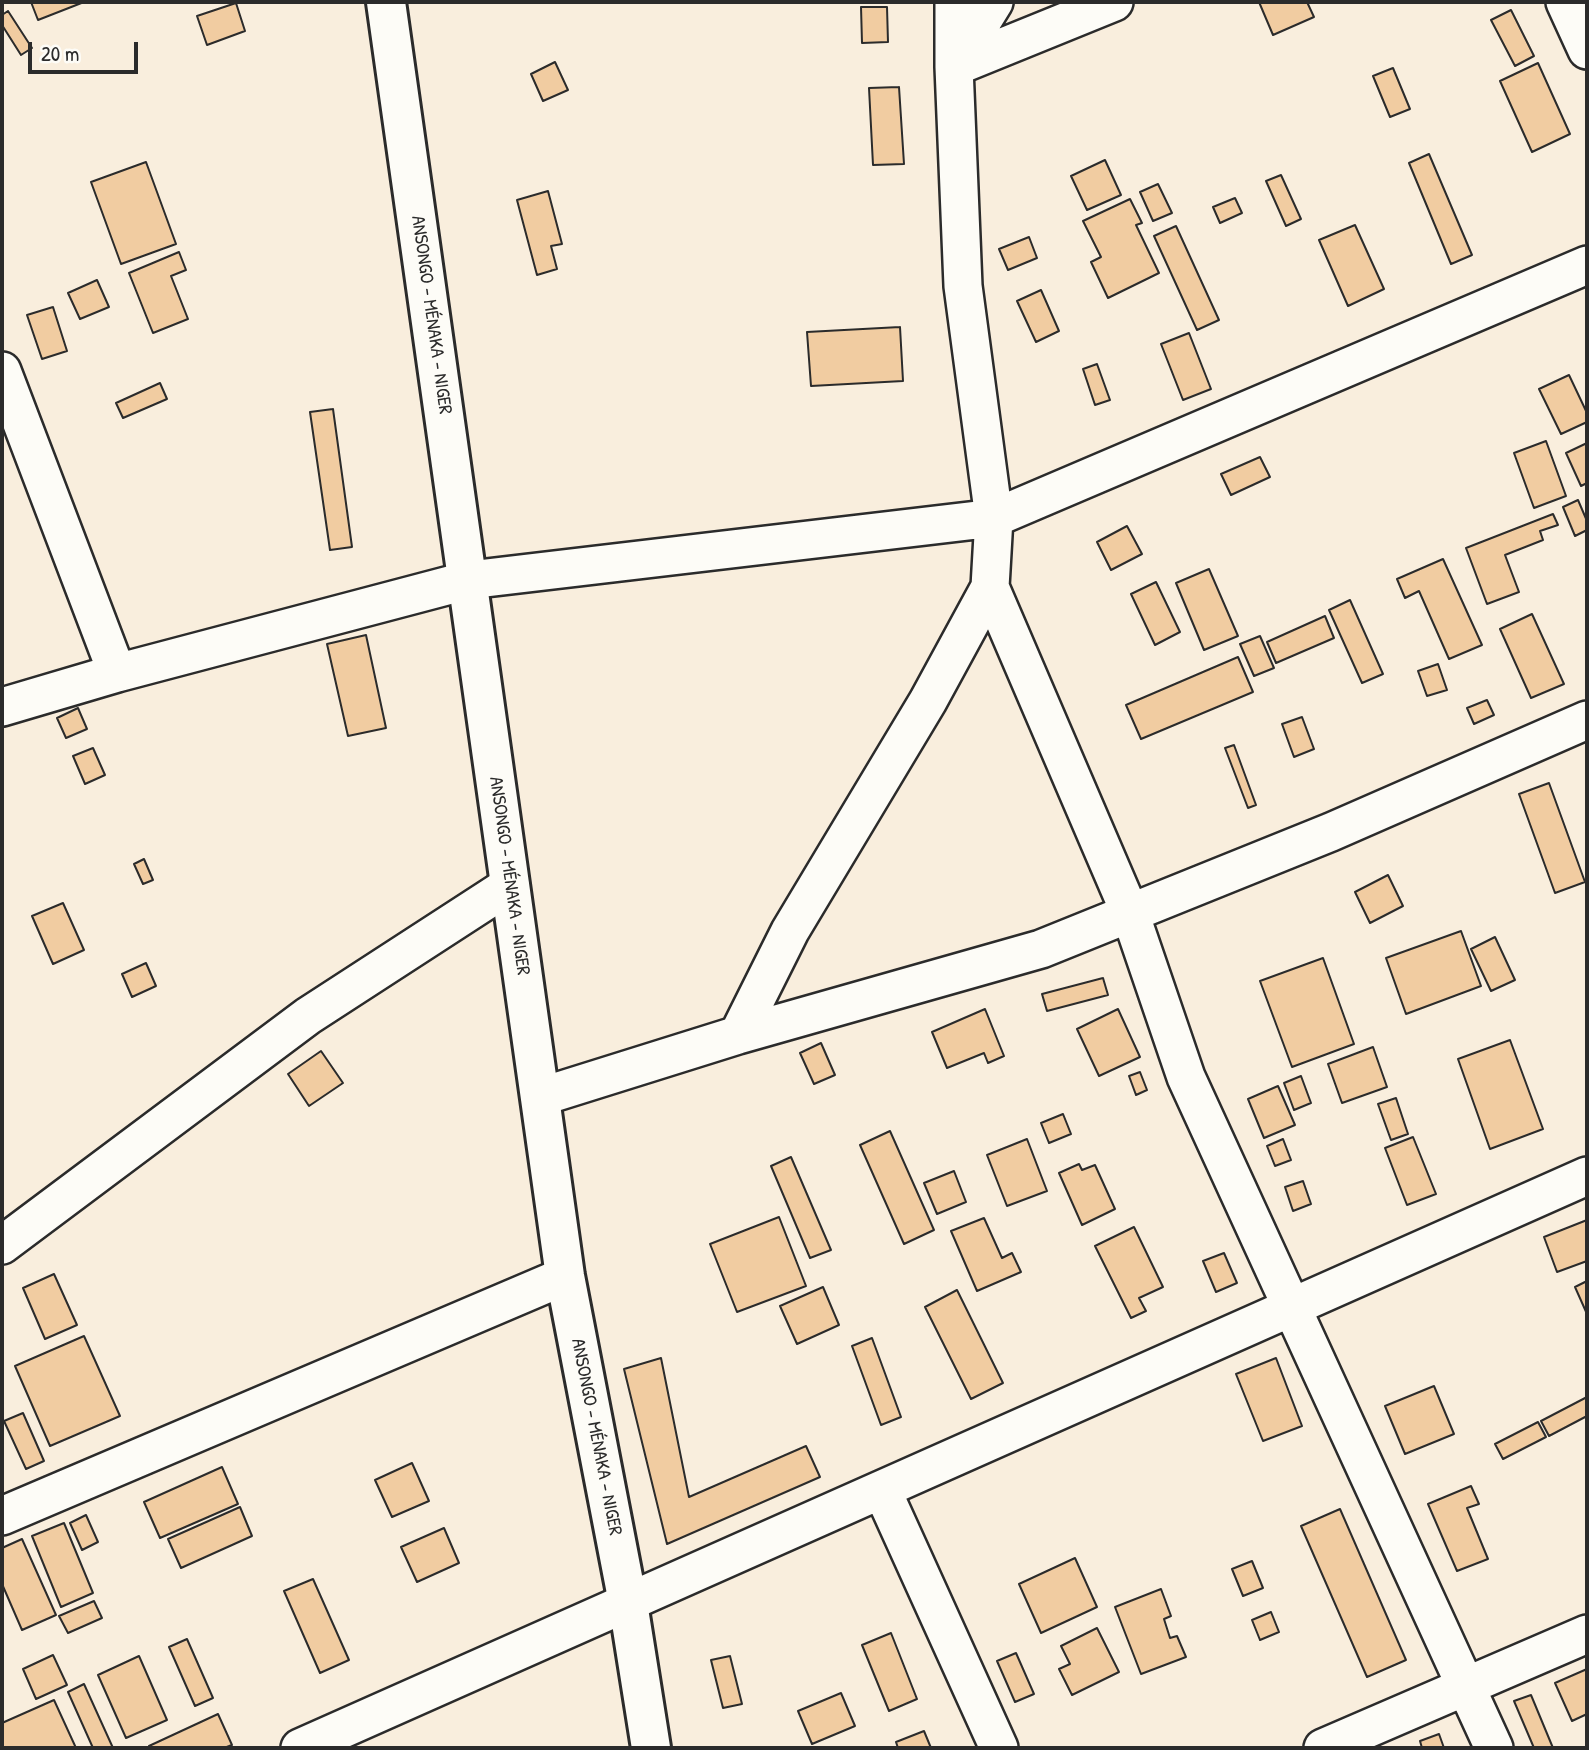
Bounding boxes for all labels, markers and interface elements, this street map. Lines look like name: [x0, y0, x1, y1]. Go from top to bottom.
scale bar: [32, 28, 142, 72]
text: 20 m: [41, 39, 79, 68]
street label: ANSONGO - MÉNAKA - NIGER: [406, 214, 456, 416]
street label: ANSONGO - MÉNAKA - NIGER: [484, 775, 534, 977]
street label: ANSONGO - MÉNAKA - NIGER: [566, 1337, 626, 1537]

